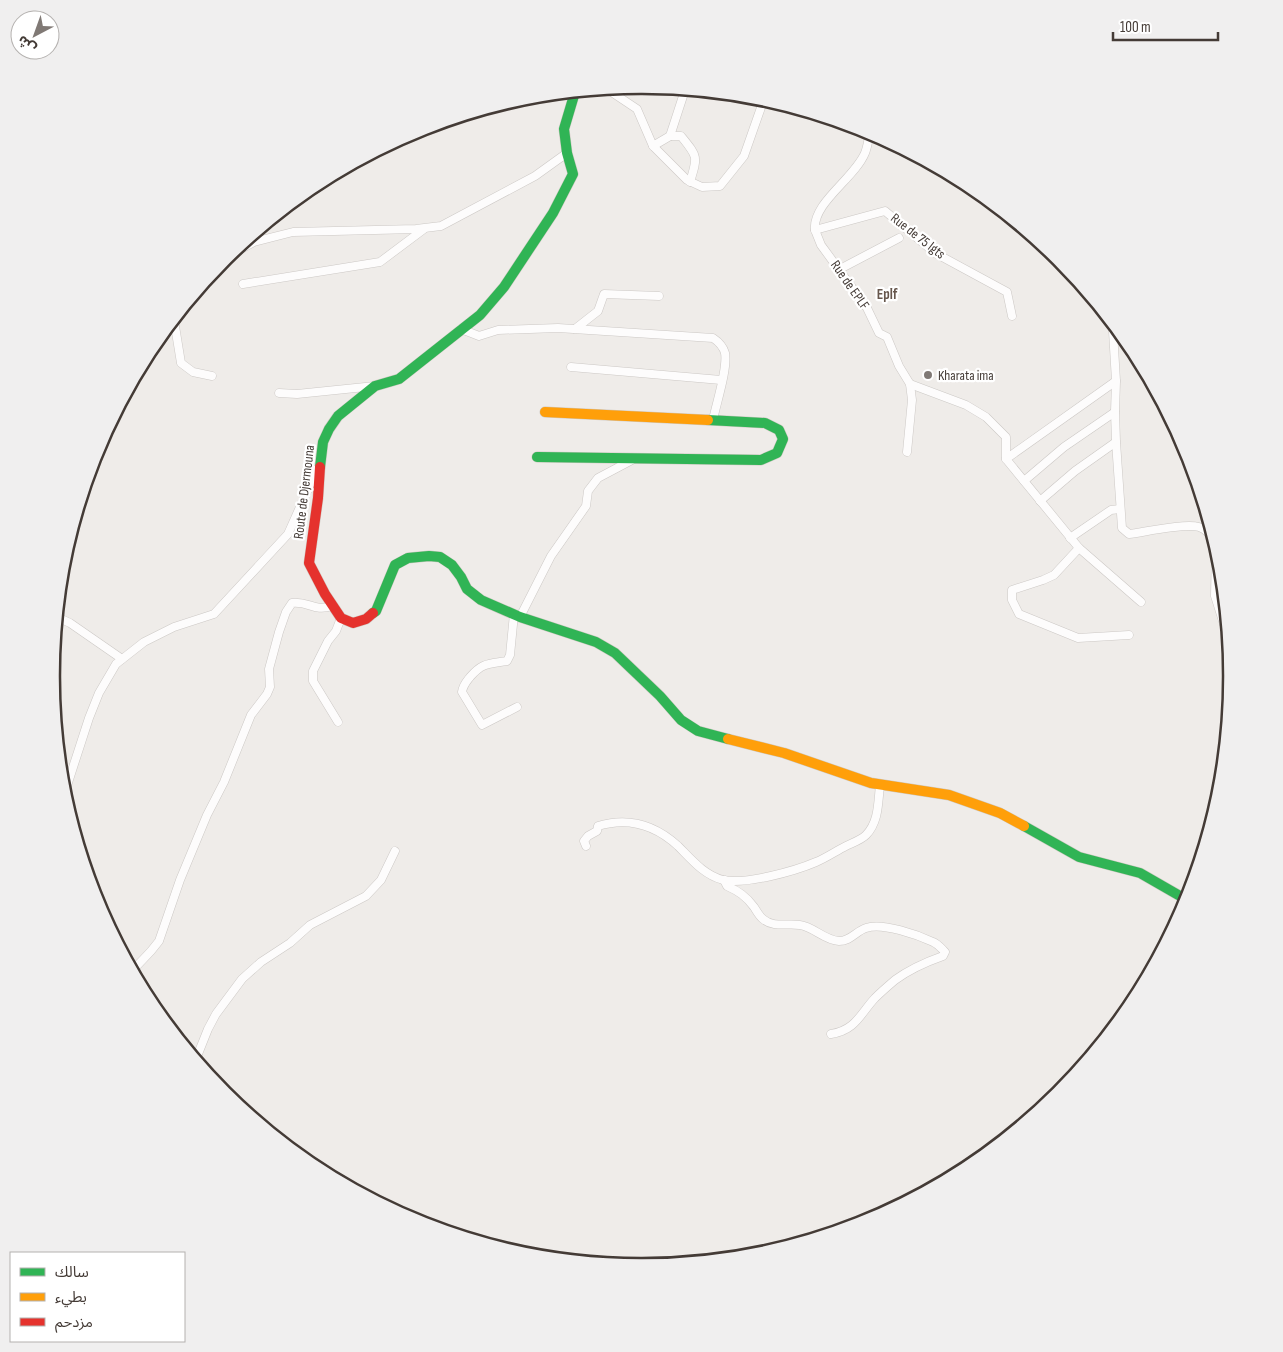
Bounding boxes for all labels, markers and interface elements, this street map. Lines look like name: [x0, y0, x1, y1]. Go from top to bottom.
north arrow: [10, 10, 60, 60]
scale bar: [1113, 10, 1218, 42]
text: 100 m: [1120, 18, 1151, 37]
text: ش: [14, 32, 40, 57]
street label: Rue de 75 lgts: [887, 209, 949, 263]
street label: Rue de EPLF: [827, 257, 873, 313]
district label: Eplf: [877, 285, 898, 304]
place label: Kharata ima: [938, 367, 994, 384]
marker: Kharata ima: [922, 369, 934, 381]
street label: Route de Djermouna: [290, 444, 318, 540]
legend: [10, 1252, 185, 1342]
text: سالك: [55, 1263, 89, 1282]
text: بطيء: [55, 1288, 87, 1308]
text: مزدحم: [55, 1313, 93, 1333]

